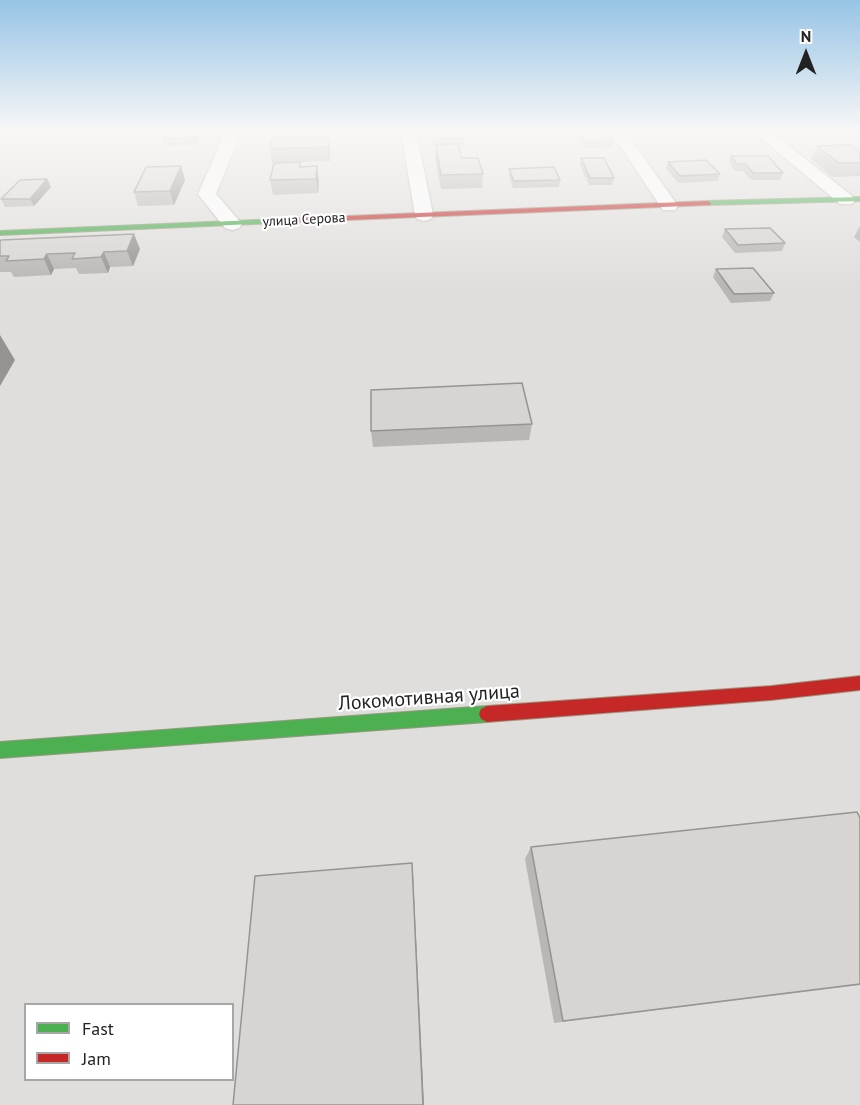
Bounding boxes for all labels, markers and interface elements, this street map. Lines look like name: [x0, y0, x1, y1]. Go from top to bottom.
north arrow: [776, 24, 836, 84]
text: N: [801, 26, 811, 46]
street label: улица Серова: [262, 209, 346, 231]
street label: Локомотивная улица: [337, 680, 521, 716]
legend: [24, 1003, 234, 1081]
text: Fast: [82, 1017, 114, 1040]
text: Jam: [82, 1047, 111, 1070]

